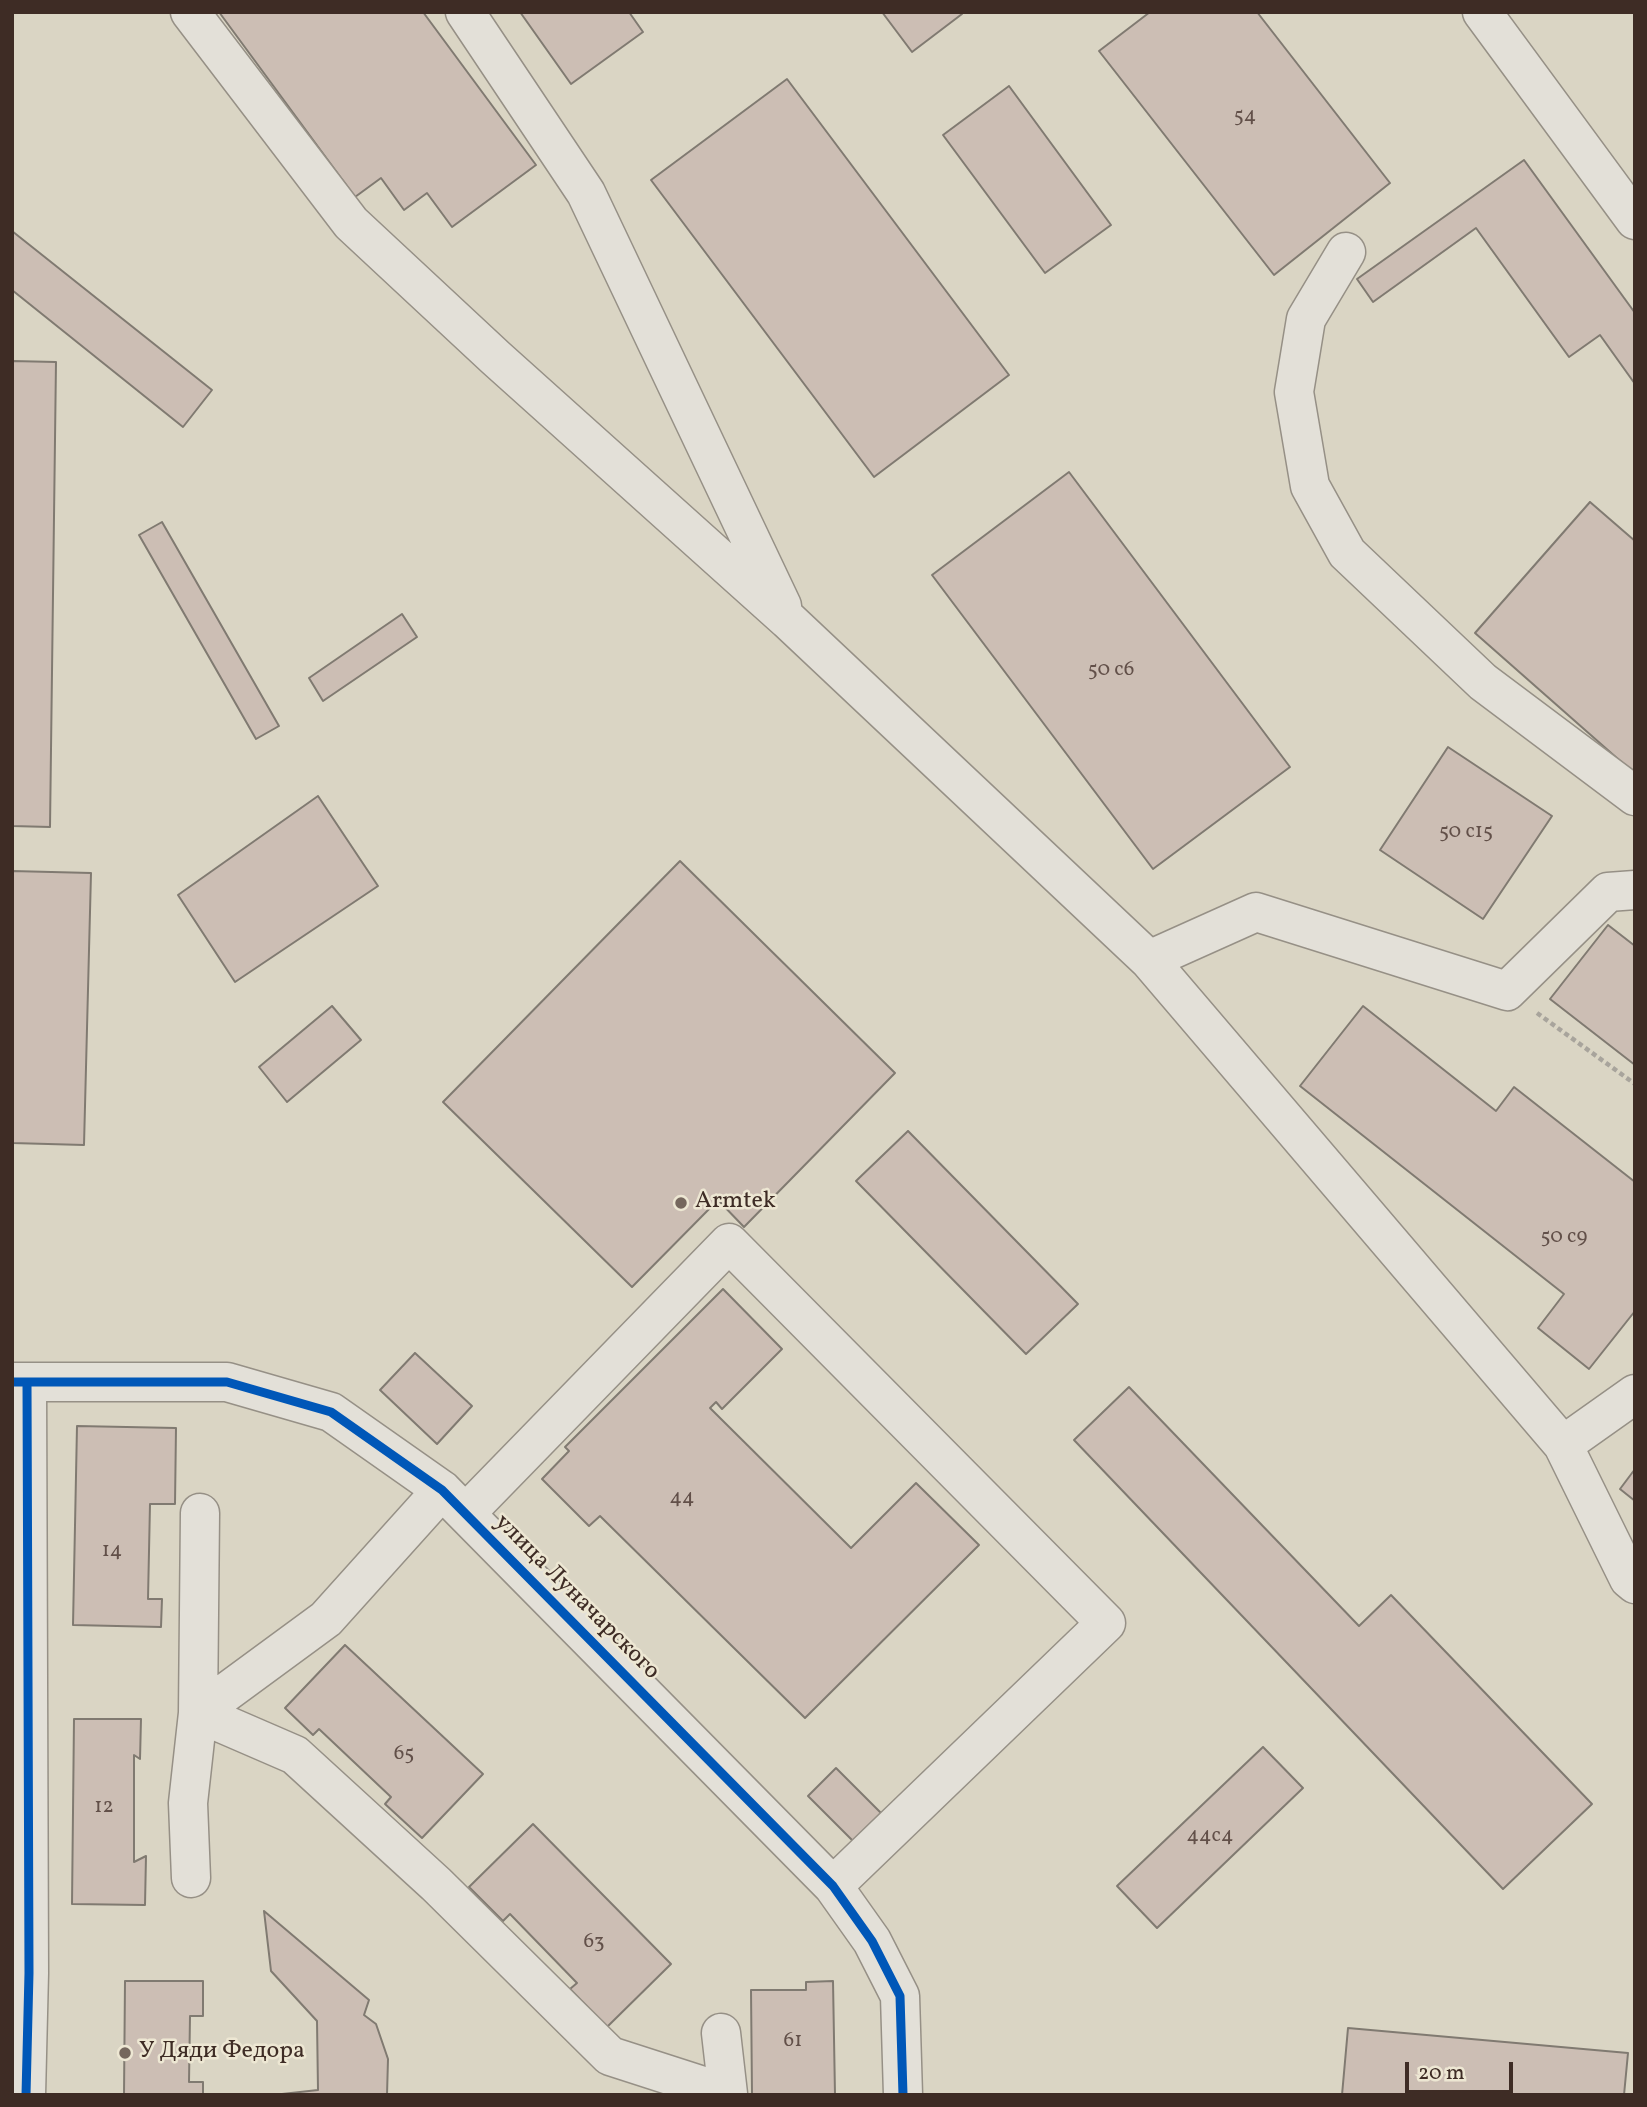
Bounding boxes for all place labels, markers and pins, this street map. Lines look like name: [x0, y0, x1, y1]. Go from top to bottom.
place label: Armtek: [695, 1189, 776, 1217]
marker: Armtek: [673, 1195, 689, 1211]
place label: У Дяди Федора: [139, 2039, 305, 2067]
marker: У Дяди Федора: [117, 2045, 133, 2061]

